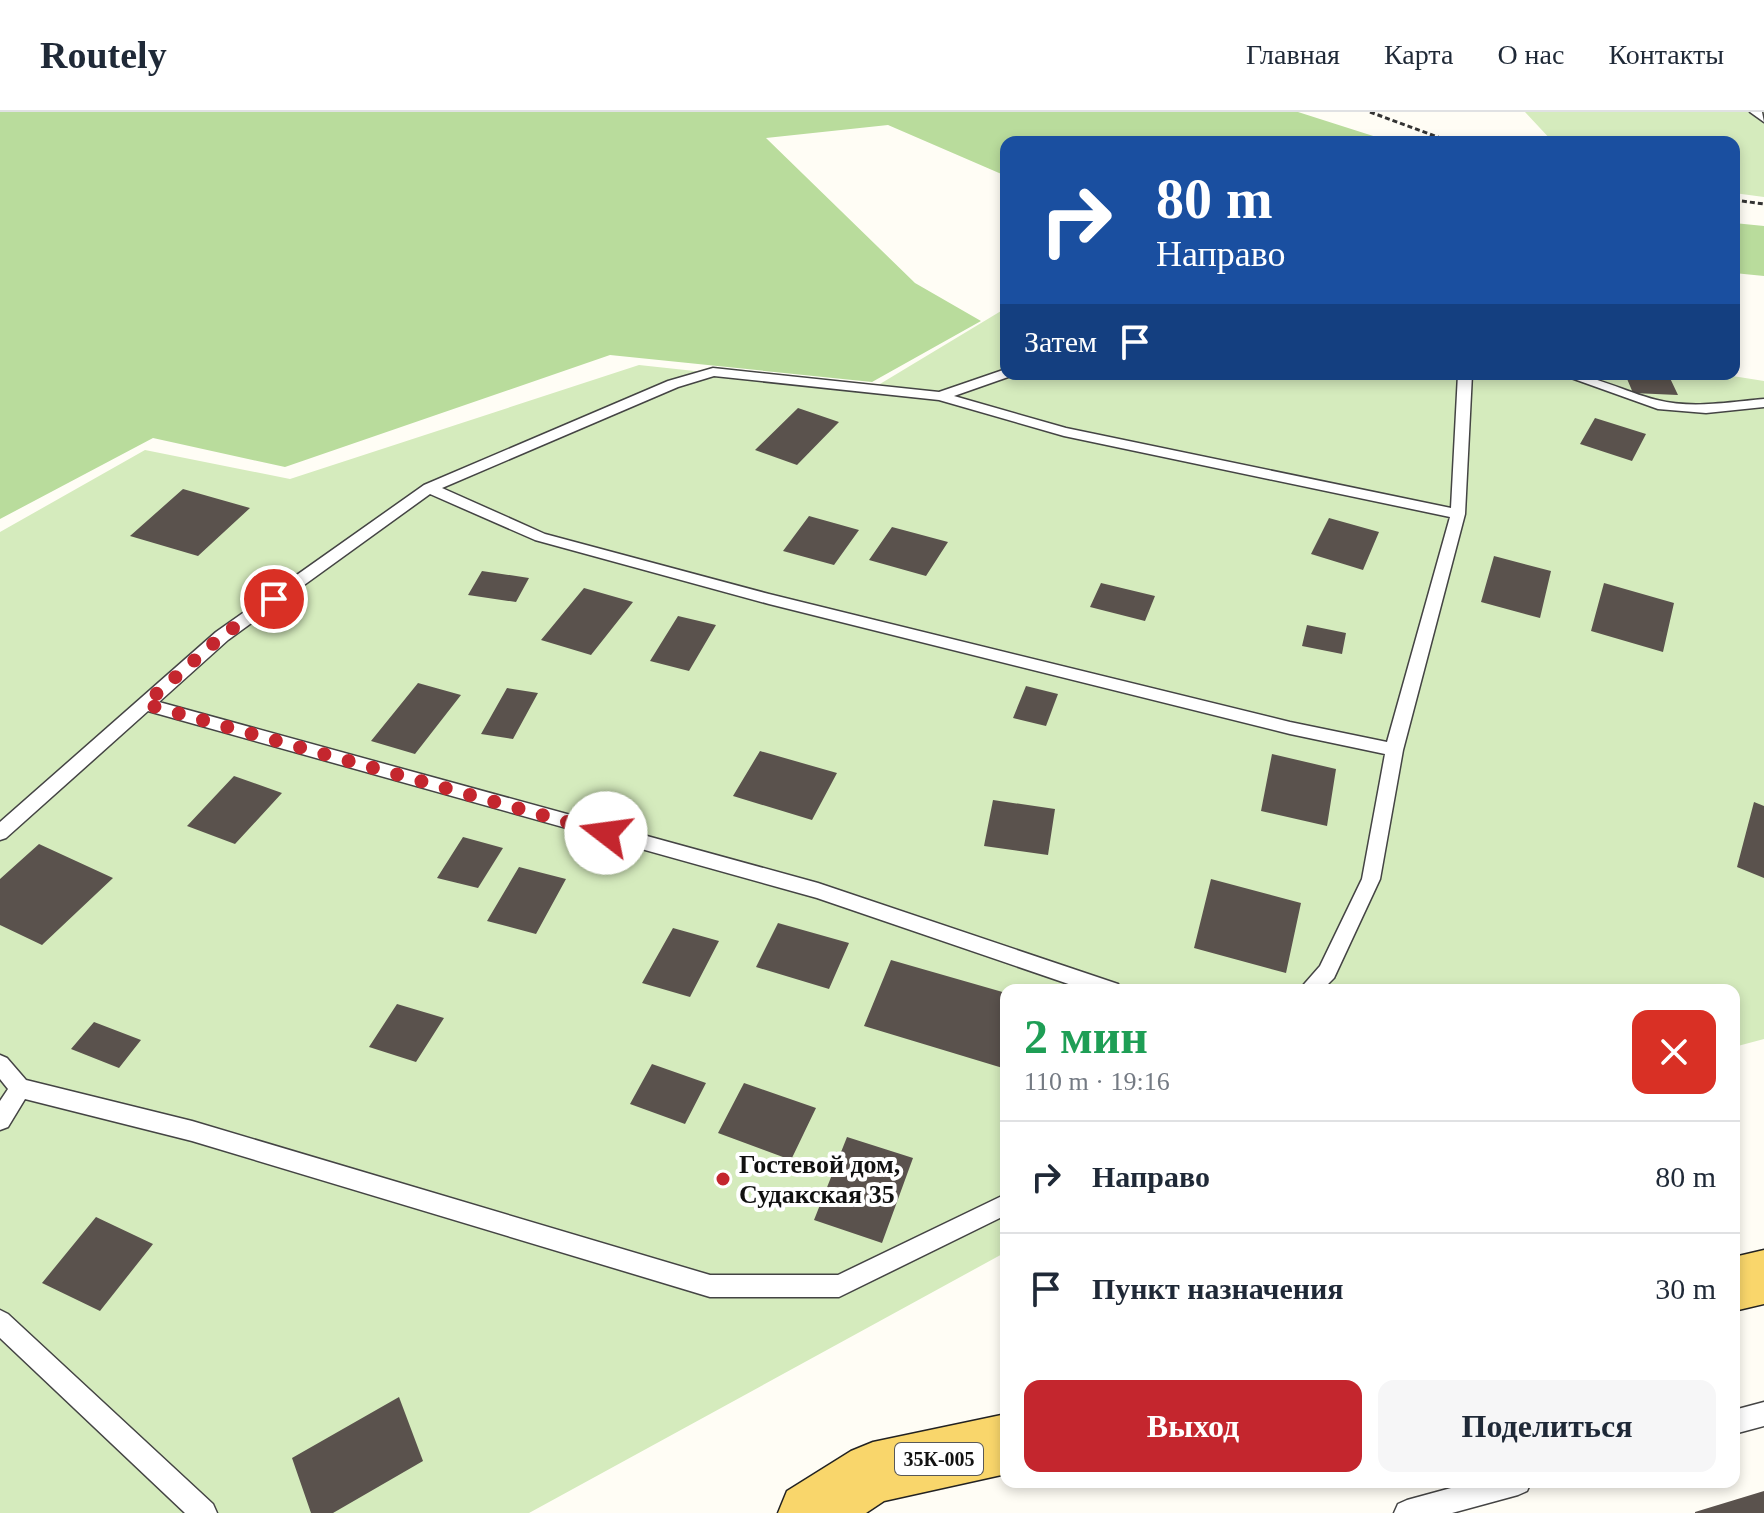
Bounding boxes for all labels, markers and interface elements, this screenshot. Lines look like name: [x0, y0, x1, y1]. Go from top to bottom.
text: Routely: [40, 34, 167, 76]
text: Главная: [1246, 39, 1340, 70]
text: Карта: [1384, 39, 1453, 70]
text: О нас: [1497, 39, 1564, 70]
text: Контакты: [1608, 39, 1724, 70]
icon: right: [1024, 168, 1128, 272]
text: 80 m: [1156, 168, 1273, 230]
text: Направо: [1156, 234, 1286, 274]
icon: arrive: [1113, 320, 1157, 364]
text: Затем: [1024, 325, 1097, 358]
pin: [240, 565, 308, 633]
icon: arrive: [252, 577, 296, 621]
position arrow: [564, 791, 648, 875]
text: 2 мин: [1024, 1010, 1148, 1063]
button: close: [1632, 1010, 1716, 1094]
text: 110 m · 19:16: [1024, 1067, 1170, 1096]
place label: Гостевой дом, Судакская 35: [739, 1150, 900, 1209]
icon: right: [1024, 1155, 1068, 1199]
text: Направо: [1092, 1160, 1210, 1193]
text: 80 m: [1655, 1160, 1716, 1193]
marker: Гостевой дом, Судакская 35: [714, 1170, 732, 1188]
icon: arrive: [1024, 1267, 1068, 1311]
text: Пункт назначения: [1092, 1272, 1344, 1305]
text: 30 m: [1655, 1272, 1716, 1305]
button: Выход: [1024, 1380, 1362, 1472]
button: Поделиться: [1378, 1380, 1716, 1472]
road number: 35К-005: [895, 1443, 983, 1475]

